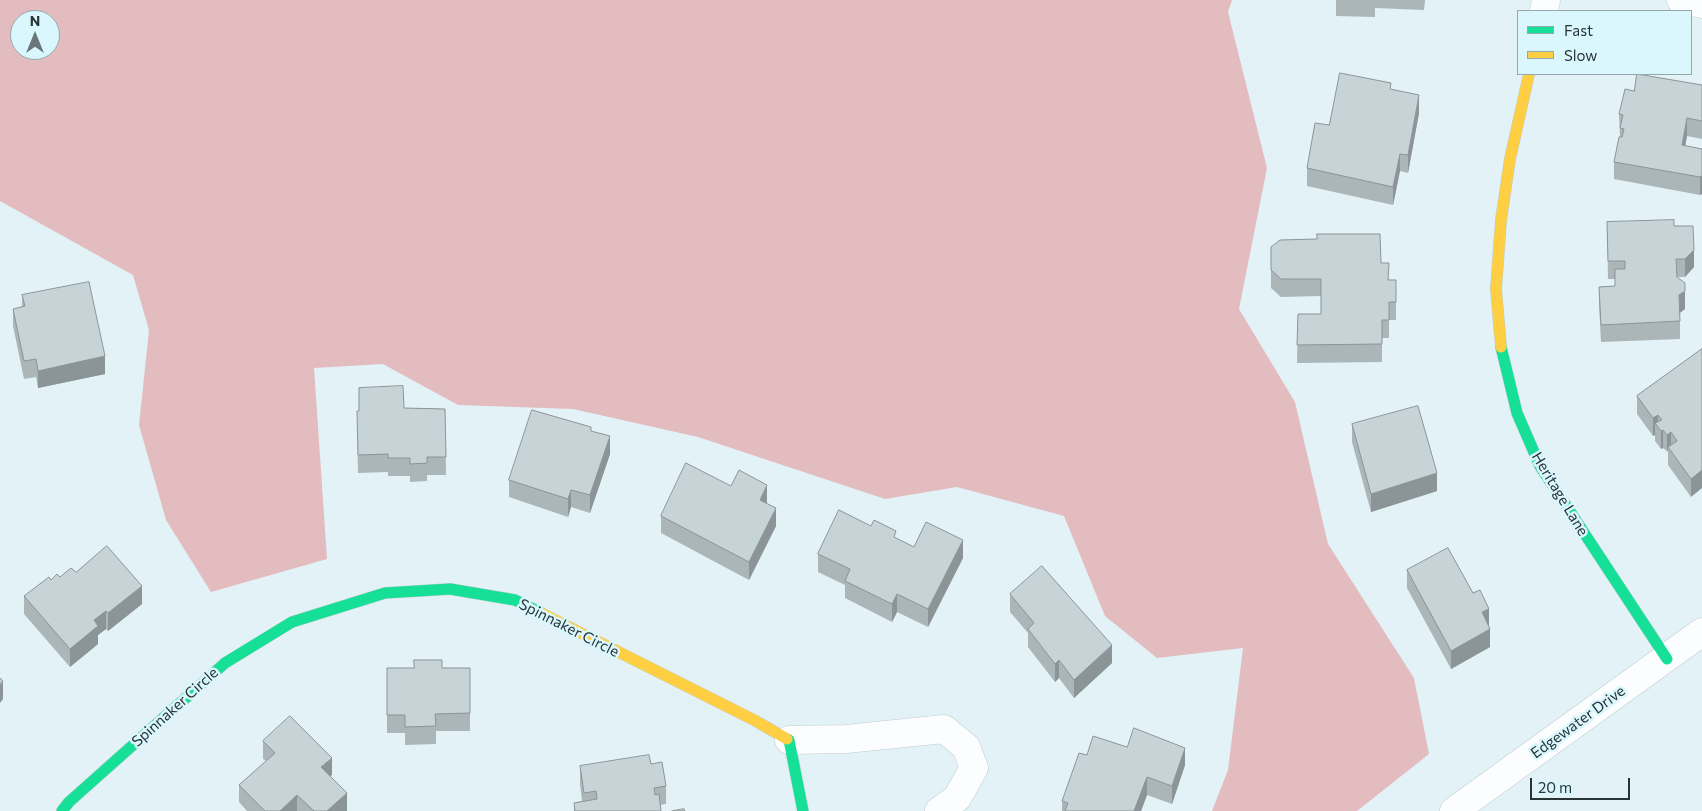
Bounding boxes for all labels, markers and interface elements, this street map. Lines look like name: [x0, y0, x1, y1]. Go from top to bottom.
north arrow: [10, 10, 60, 60]
legend: [1517, 10, 1692, 75]
text: N: [30, 12, 40, 29]
text: Fast: [1564, 21, 1593, 39]
text: Slow: [1564, 46, 1597, 64]
street label: Heritage Lane: [1528, 449, 1592, 539]
street label: Spinnaker Circle: [516, 595, 622, 661]
street label: Spinnaker Circle: [128, 663, 222, 751]
street label: Edgewater Drive: [1527, 682, 1629, 762]
scale bar: [1532, 768, 1632, 800]
text: 20 m: [1538, 778, 1572, 796]

